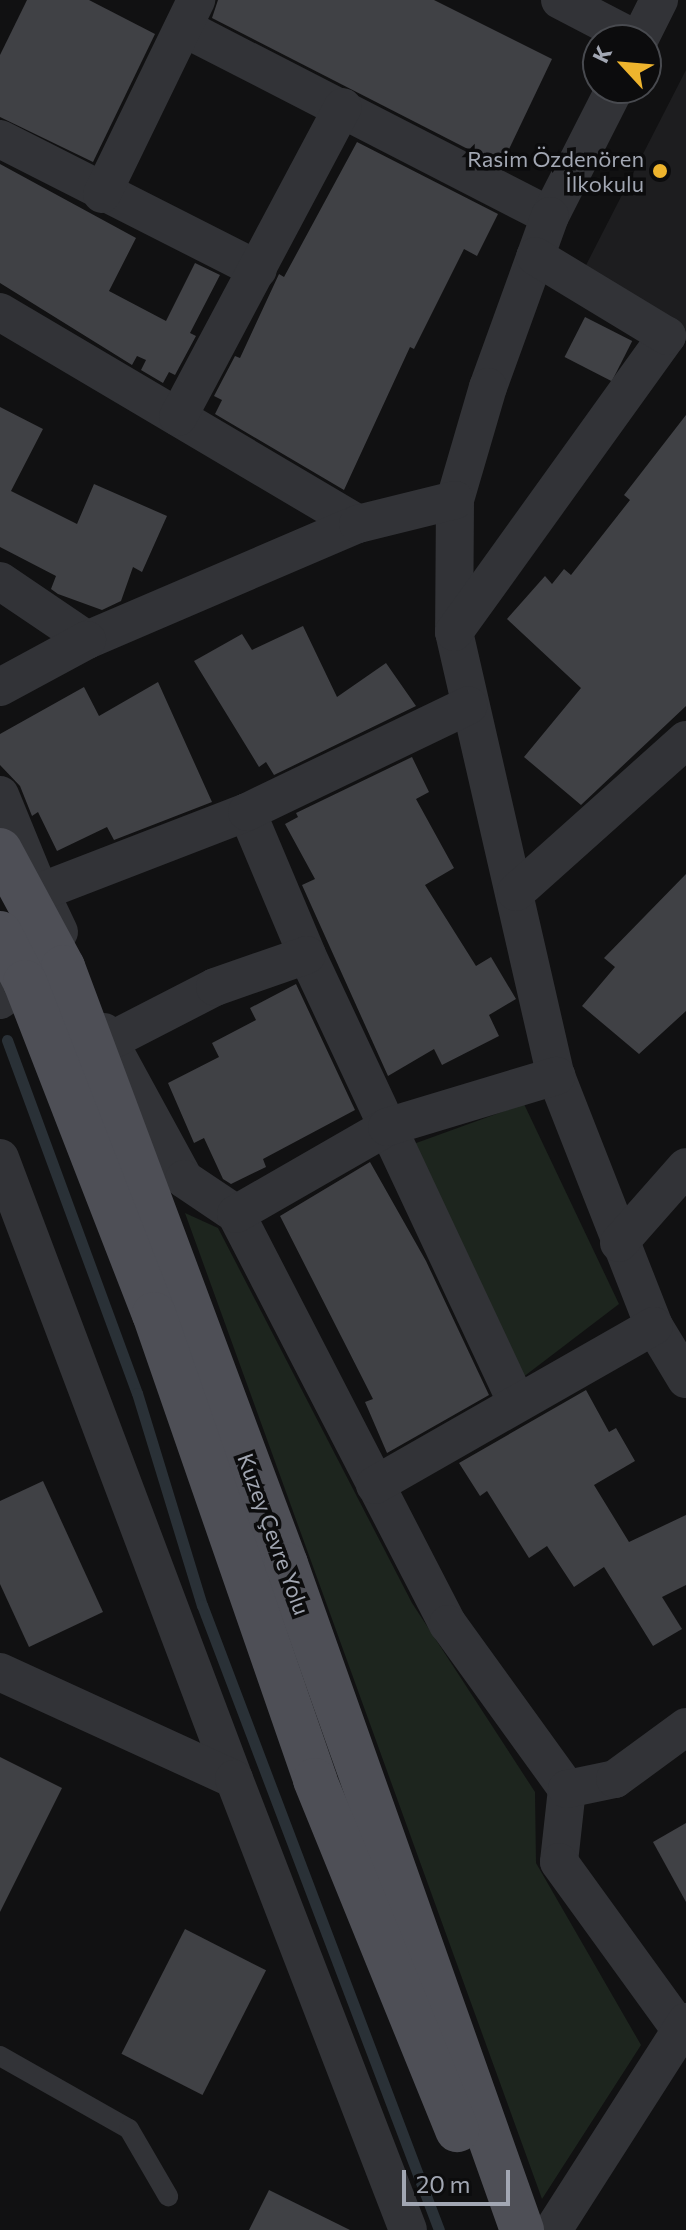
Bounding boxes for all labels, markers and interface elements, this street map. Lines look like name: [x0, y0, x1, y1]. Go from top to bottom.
north arrow: [582, 24, 662, 104]
text: K: [586, 41, 617, 67]
place label: Rasim Özdenören İlkokulu: [467, 145, 644, 196]
marker: Rasim Özdenören İlkokulu: [651, 162, 669, 180]
street label: Kuzey Çevre Yolu: [233, 1450, 315, 1618]
scale bar: [406, 2154, 514, 2204]
text: 20 m: [416, 2169, 470, 2198]

